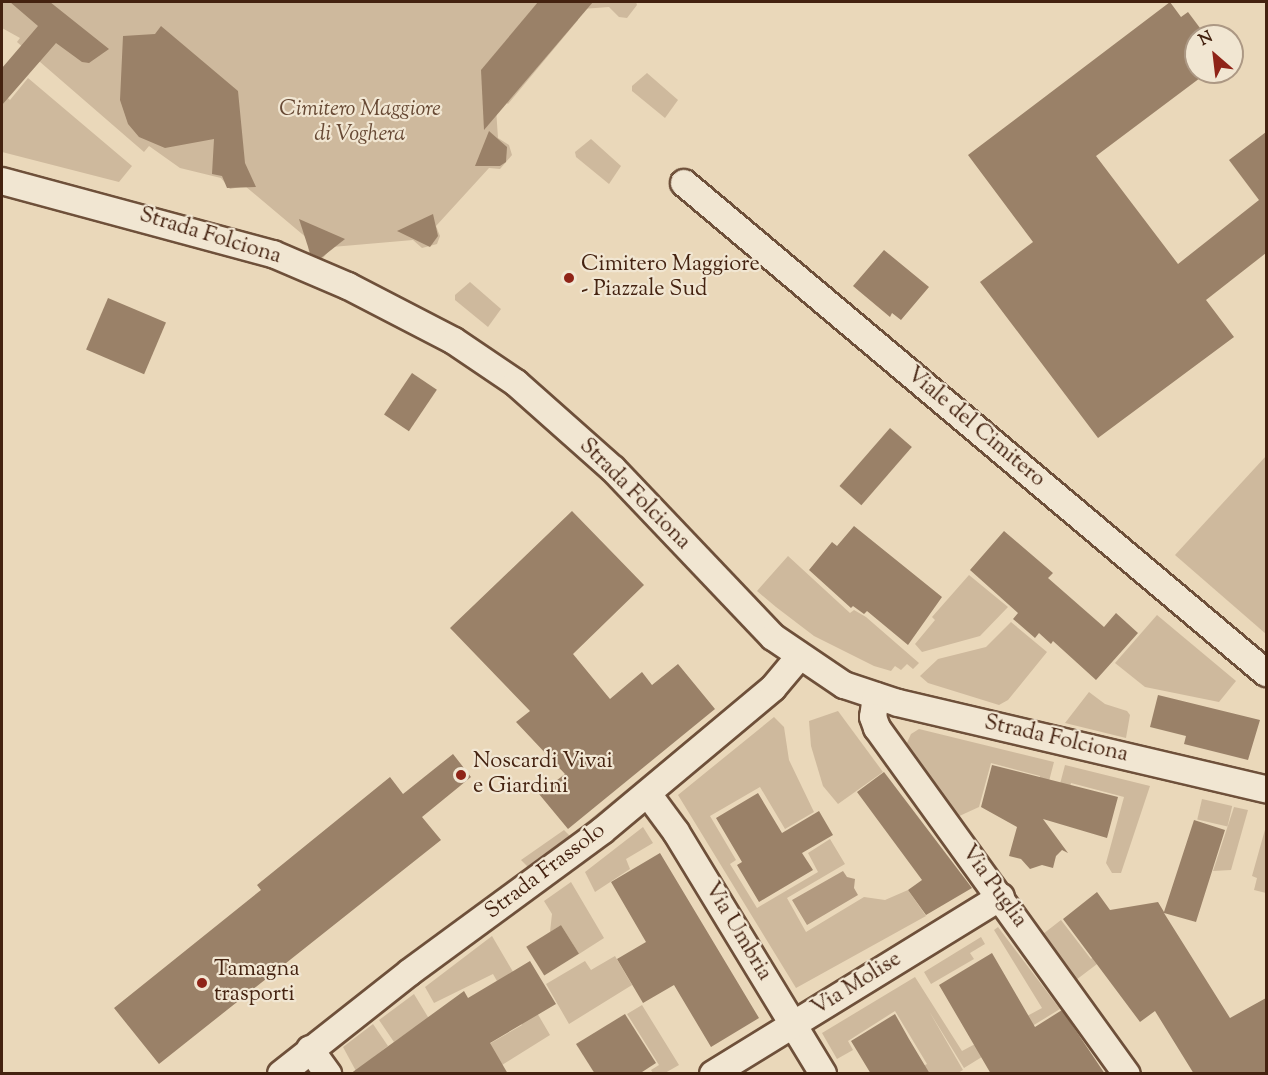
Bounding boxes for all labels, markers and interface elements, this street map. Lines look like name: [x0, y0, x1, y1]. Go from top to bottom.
north arrow: [1184, 24, 1244, 84]
text: N: [1195, 26, 1217, 53]
park label: Cimitero Maggiore di Voghera: [279, 97, 441, 148]
street label: Strada Folciona: [136, 203, 284, 271]
place label: Cimitero Maggiore - Piazzale Sud: [581, 252, 760, 304]
marker: Cimitero Maggiore - Piazzale Sud: [562, 271, 576, 285]
street label: Viale del Cimitero: [900, 362, 1050, 494]
street label: Strada Folciona: [573, 434, 695, 556]
street label: Strada Folciona: [981, 711, 1131, 769]
place label: Noscardi Vivai e Giardini: [473, 749, 613, 800]
marker: Noscardi Vivai e Giardini: [454, 768, 468, 782]
street label: Strada Frassolo: [481, 818, 611, 926]
street label: Via Puglia: [954, 841, 1032, 933]
street label: Via Umbria: [697, 878, 777, 986]
street label: Via Molise: [807, 947, 907, 1023]
place label: Tamagna trasporti: [214, 957, 300, 1008]
marker: Tamagna trasporti: [195, 976, 209, 990]

